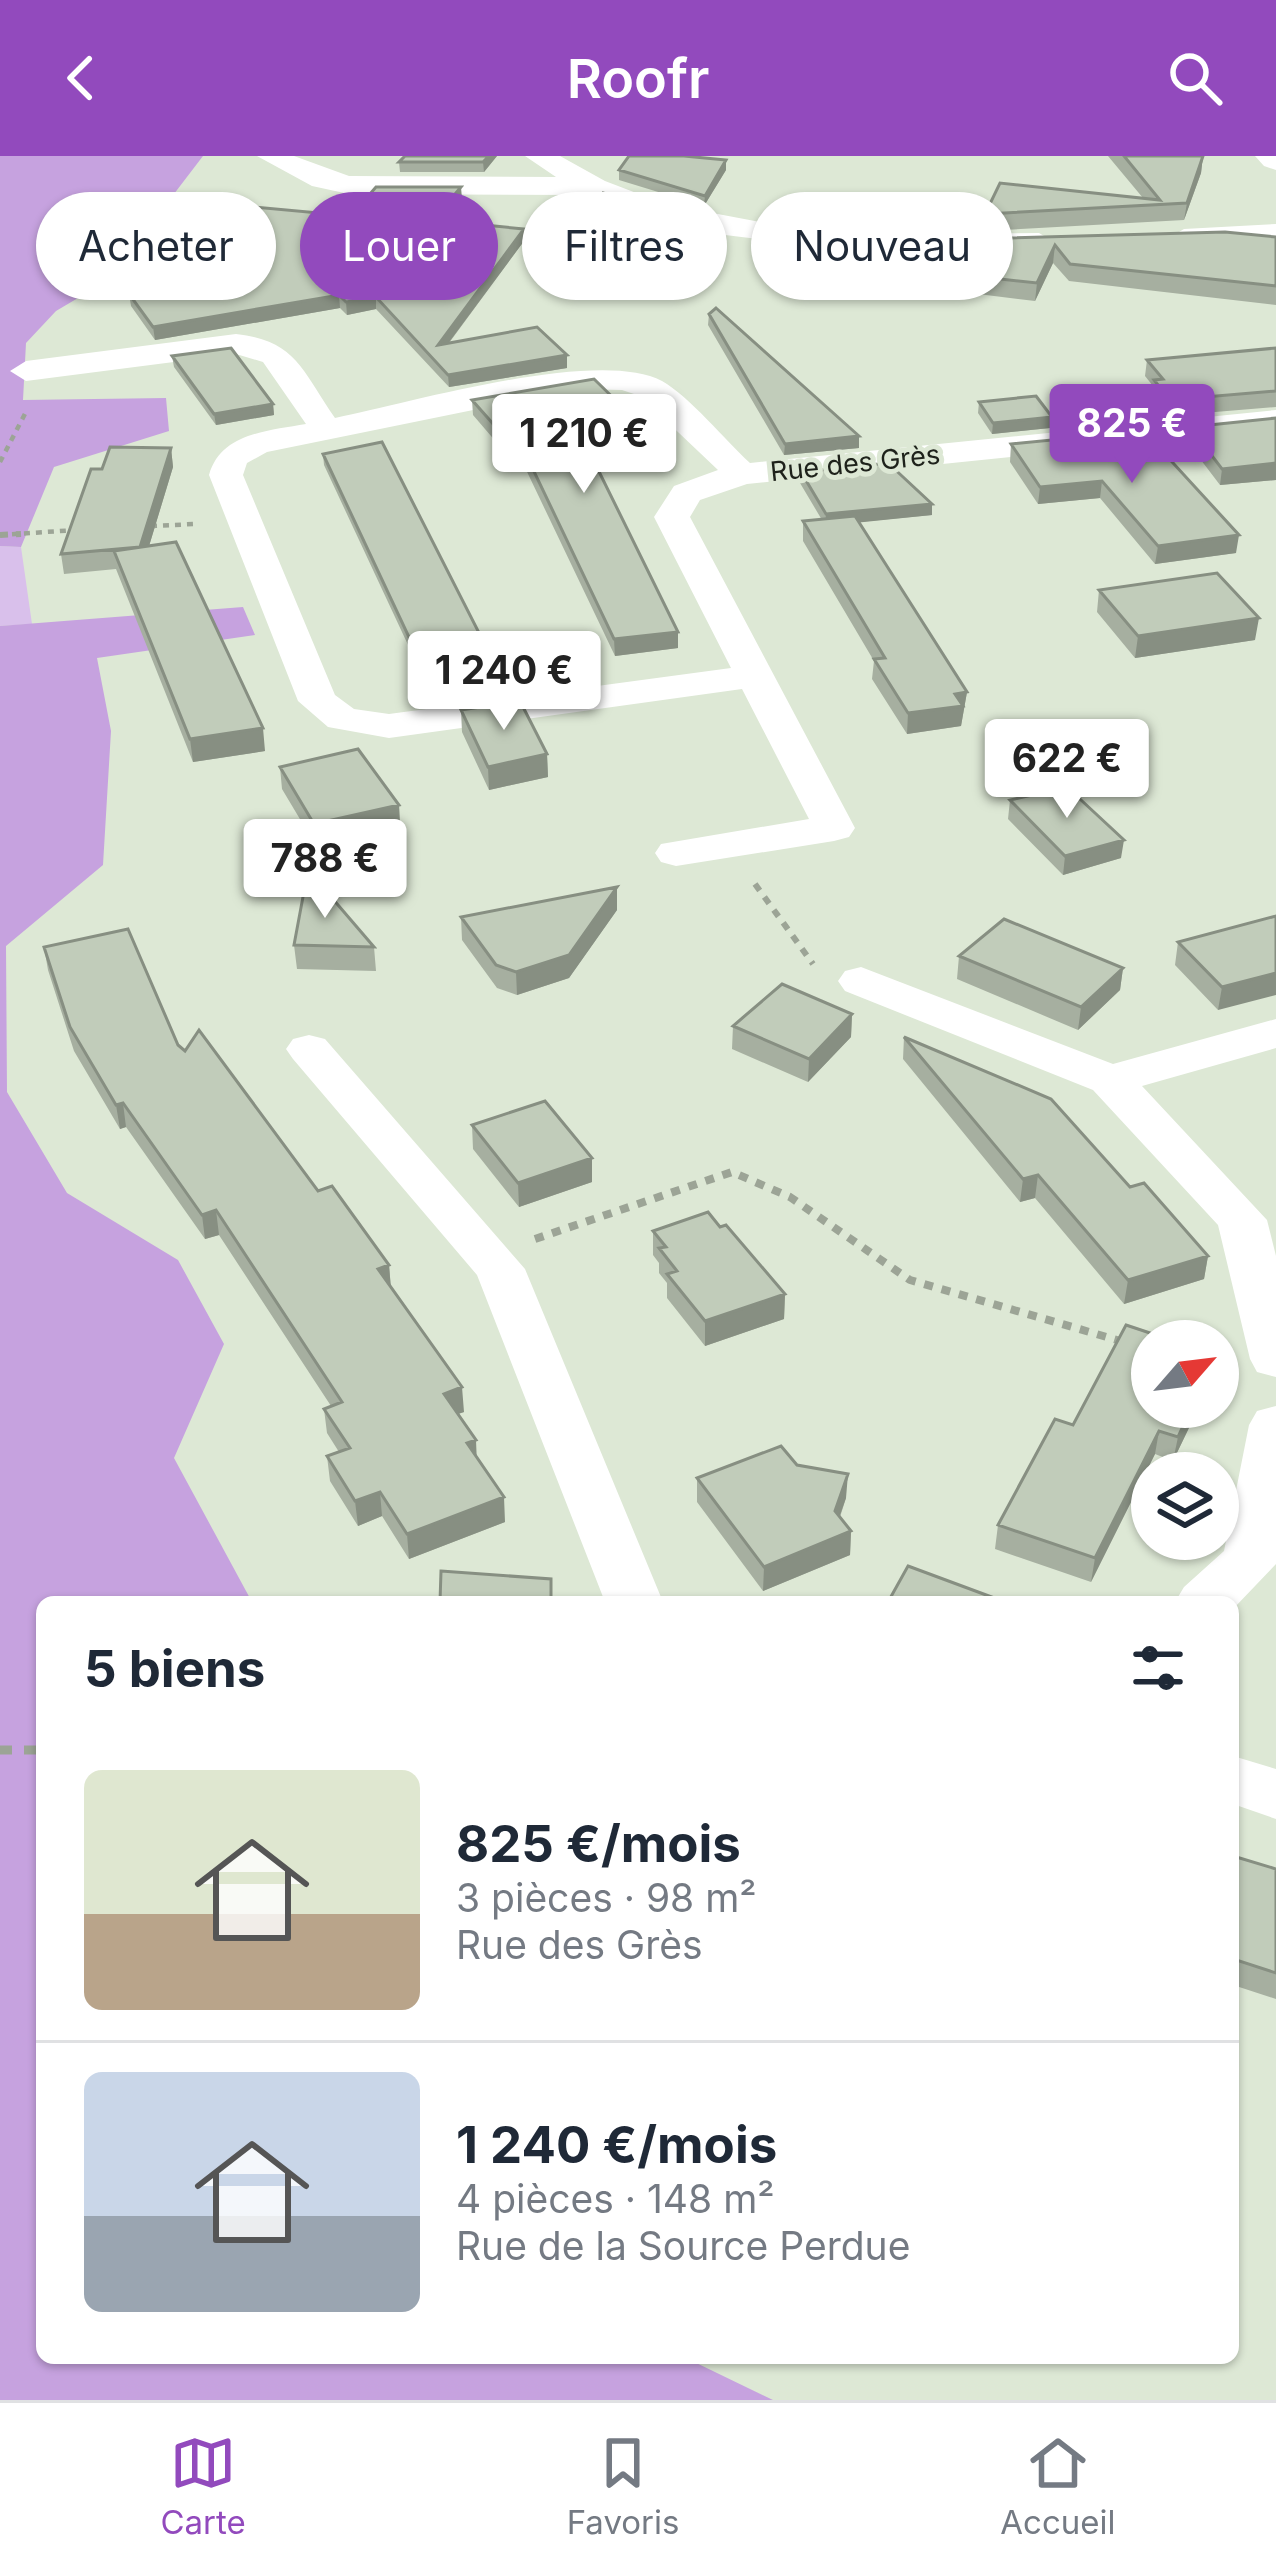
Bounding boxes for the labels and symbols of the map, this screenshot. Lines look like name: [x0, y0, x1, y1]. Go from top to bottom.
pin: 825 €: [1048, 384, 1216, 486]
pin: 1 210 €: [473, 394, 695, 496]
street label: Rue des Grès: [768, 438, 942, 488]
pin: 1 240 €: [393, 631, 615, 733]
pin: 622 €: [983, 719, 1151, 821]
pin: 788 €: [241, 819, 409, 921]
north arrow: [1131, 1320, 1239, 1428]

